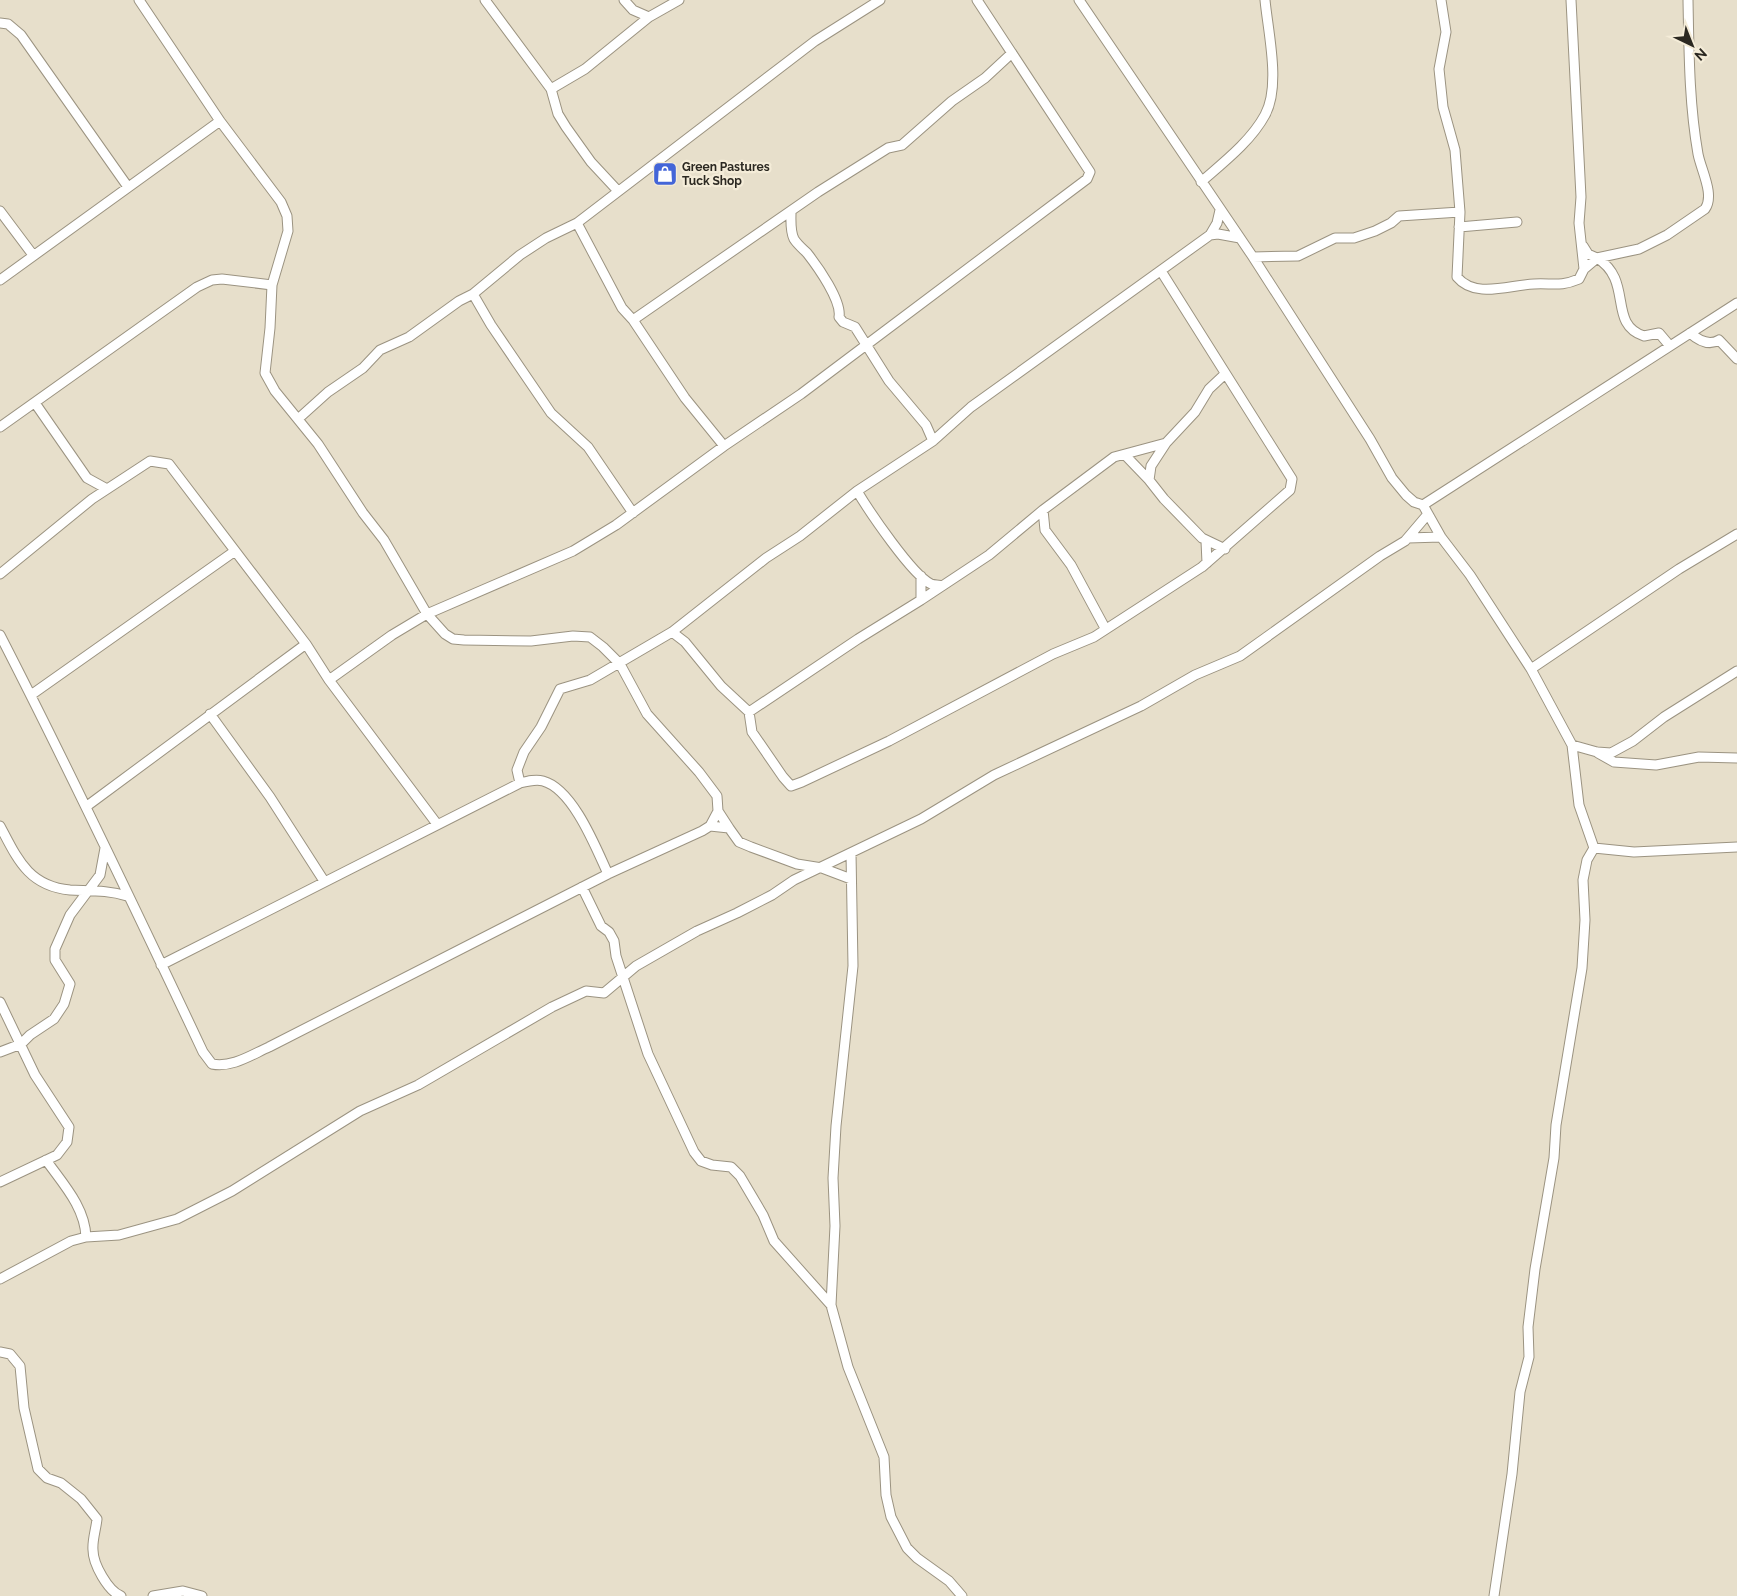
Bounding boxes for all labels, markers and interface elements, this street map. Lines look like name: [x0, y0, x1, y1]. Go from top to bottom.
north arrow: [1667, 20, 1717, 70]
text: N: [1692, 45, 1710, 64]
place label: Green Pastures Tuck Shop: [682, 160, 770, 188]
shop icon: Green Pastures Tuck Shop: [652, 161, 678, 187]

